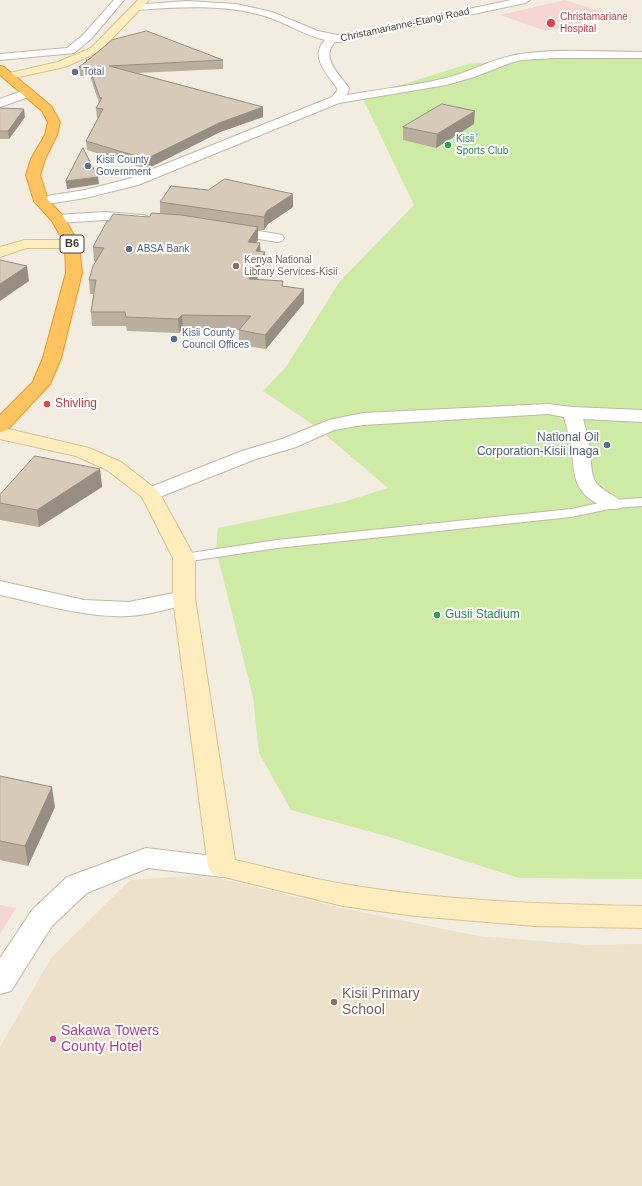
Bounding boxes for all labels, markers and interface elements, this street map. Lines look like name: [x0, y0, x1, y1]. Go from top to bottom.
street label: Christamarianne-Etangi Road: [339, 5, 471, 45]
place label: Christamariane Hospital: [560, 11, 628, 34]
marker: Christamariane Hospital: [545, 17, 557, 29]
place label: Total: [83, 66, 104, 78]
marker: Total: [70, 67, 80, 77]
place label: Kisii Sports Club: [456, 133, 508, 156]
marker: Kisii Sports Club: [443, 140, 453, 150]
place label: Kisii County Government: [96, 154, 151, 178]
marker: Kisii County Government: [83, 161, 93, 171]
road number: B6: [60, 235, 84, 253]
place label: ABSA Bank: [137, 243, 189, 255]
marker: ABSA Bank: [124, 244, 134, 254]
place label: Kenya National Library Services-Kisii: [244, 254, 337, 278]
marker: Kenya National Library Services-Kisii: [231, 261, 241, 271]
place label: Kisii County Council Offices: [182, 327, 249, 350]
marker: Kisii County Council Offices: [169, 334, 179, 344]
place label: Shivling: [55, 397, 97, 411]
marker: Shivling: [42, 399, 52, 409]
place label: National Oil Corporation-Kisii Inaga: [477, 431, 599, 459]
marker: National Oil Corporation-Kisii Inaga: [602, 440, 612, 450]
place label: Gusii Stadium: [445, 608, 520, 622]
marker: Gusii Stadium: [432, 610, 442, 620]
place label: Kisii Primary School: [342, 986, 420, 1018]
marker: Kisii Primary School: [329, 997, 339, 1007]
place label: Sakawa Towers County Hotel: [61, 1023, 159, 1056]
marker: Sakawa Towers County Hotel: [48, 1034, 58, 1044]

